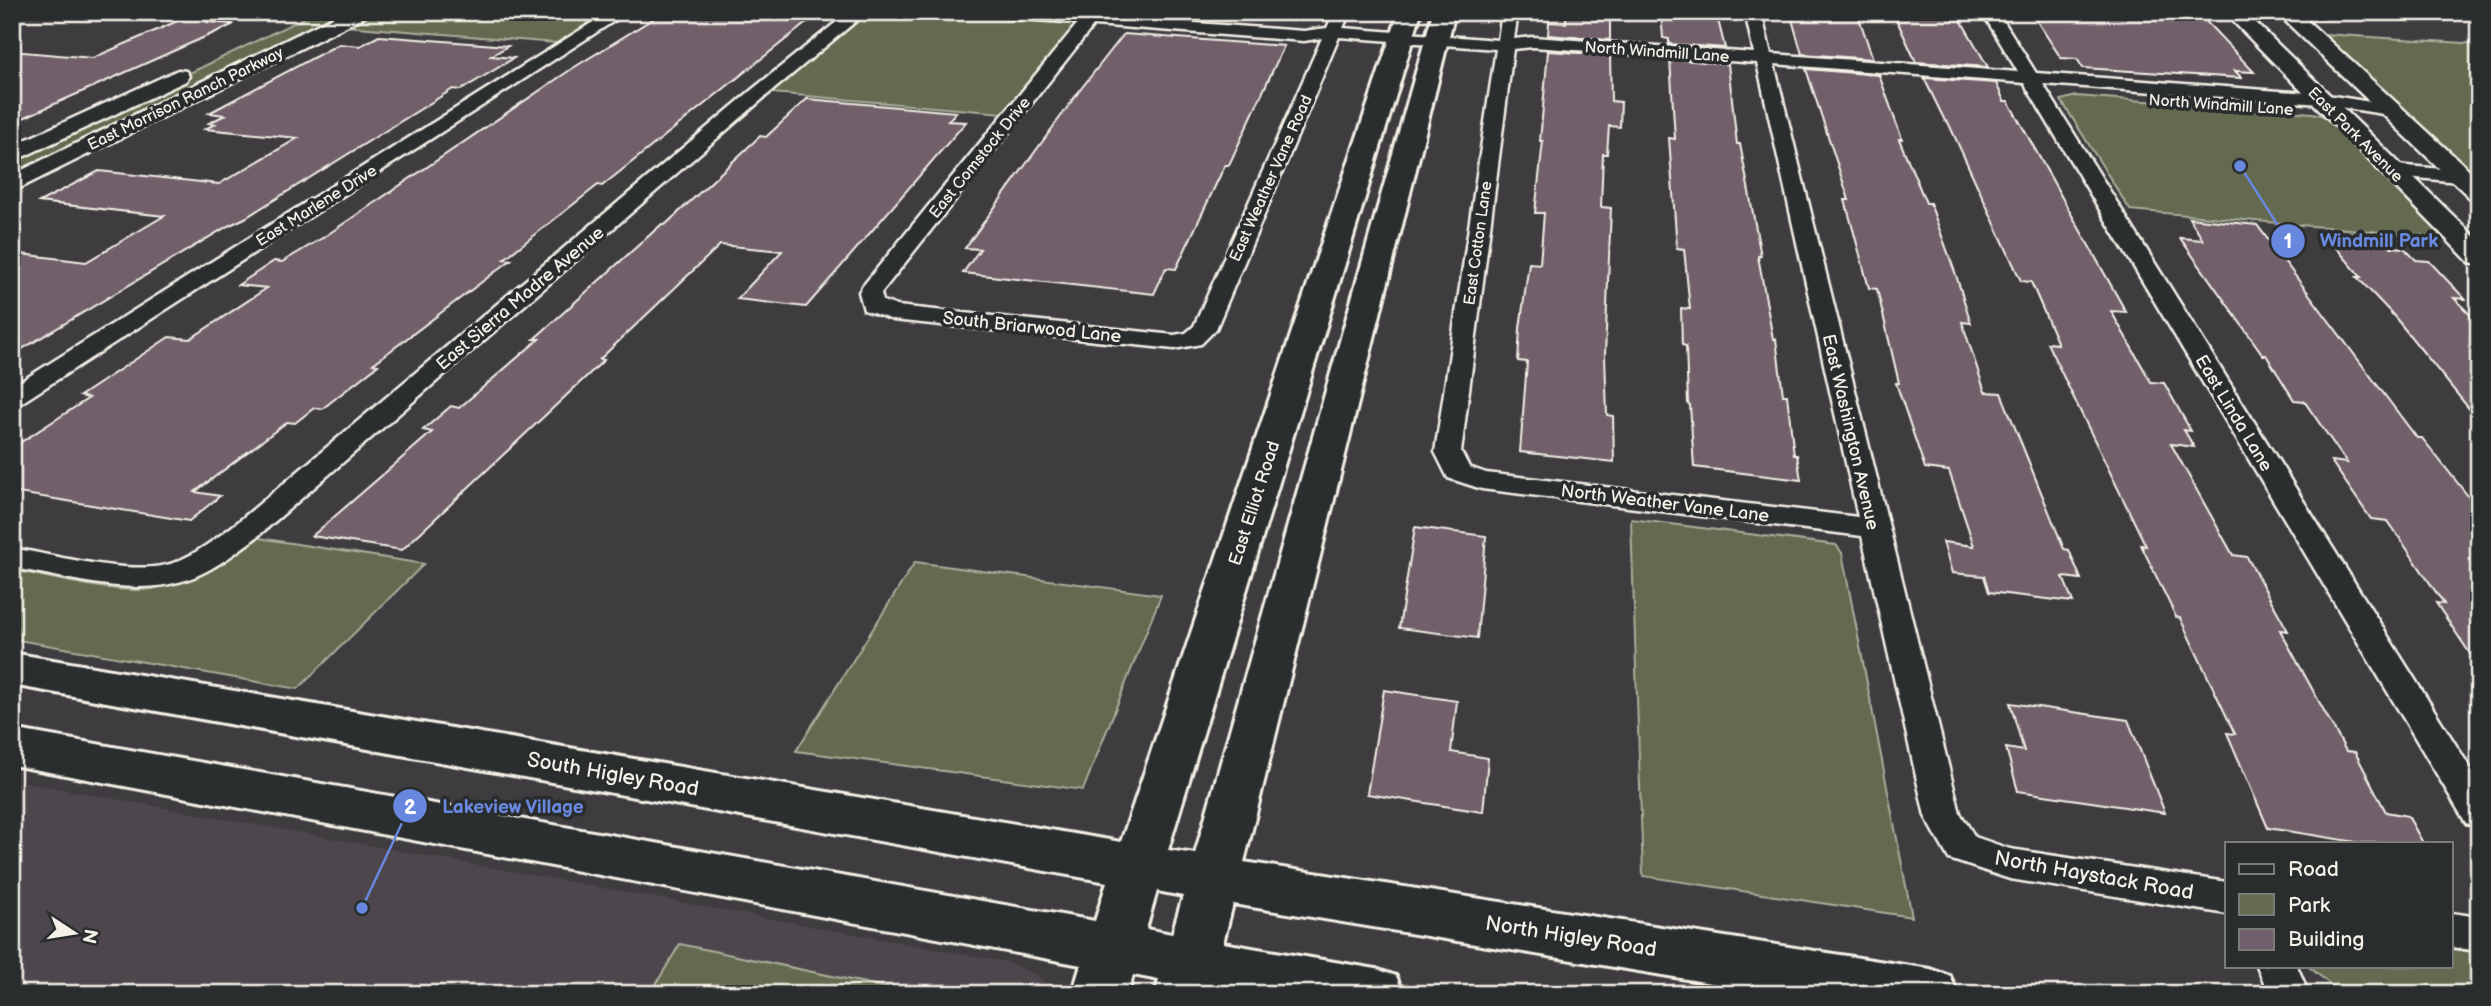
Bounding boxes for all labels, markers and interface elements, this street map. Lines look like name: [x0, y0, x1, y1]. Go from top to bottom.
street label: North Windmill Lane: [1584, 38, 1730, 67]
street label: East Morrison Ranch Parkway: [85, 43, 287, 155]
street label: East Park Avenue: [2303, 83, 2407, 187]
street label: North Windmill Lane: [2148, 91, 2294, 120]
street label: East Weather Vane Road: [1226, 92, 1317, 265]
street label: East Comstock Drive: [926, 93, 1035, 222]
street label: East Marlene Drive: [253, 161, 381, 251]
street label: East Cotton Lane: [1460, 179, 1497, 306]
callout: Windmill Park: [2271, 221, 2452, 261]
street label: East Sierra Madre Avenue: [432, 222, 609, 375]
text: 1: [2284, 229, 2292, 254]
text: Windmill Park: [2320, 230, 2438, 253]
street label: South Briarwood Lane: [942, 308, 1123, 347]
street label: East Washington Avenue: [1818, 332, 1883, 532]
street label: East Linda Lane: [2191, 351, 2277, 476]
street label: East Elliot Road: [1224, 438, 1284, 568]
street label: North Weather Vane Lane: [1560, 480, 1771, 527]
street label: South Higley Road: [525, 747, 701, 802]
callout: Lakeview Village: [392, 786, 598, 826]
text: 2: [404, 795, 417, 820]
text: Lakeview Village: [442, 796, 584, 819]
legend: [2225, 842, 2452, 968]
street label: North Haystack Road: [1992, 846, 2195, 905]
text: Road: [2288, 857, 2339, 882]
text: Park: [2288, 893, 2331, 918]
north arrow: [38, 898, 108, 968]
street label: North Higley Road: [1484, 911, 1658, 962]
text: N: [76, 927, 102, 946]
text: Building: [2288, 927, 2364, 952]

